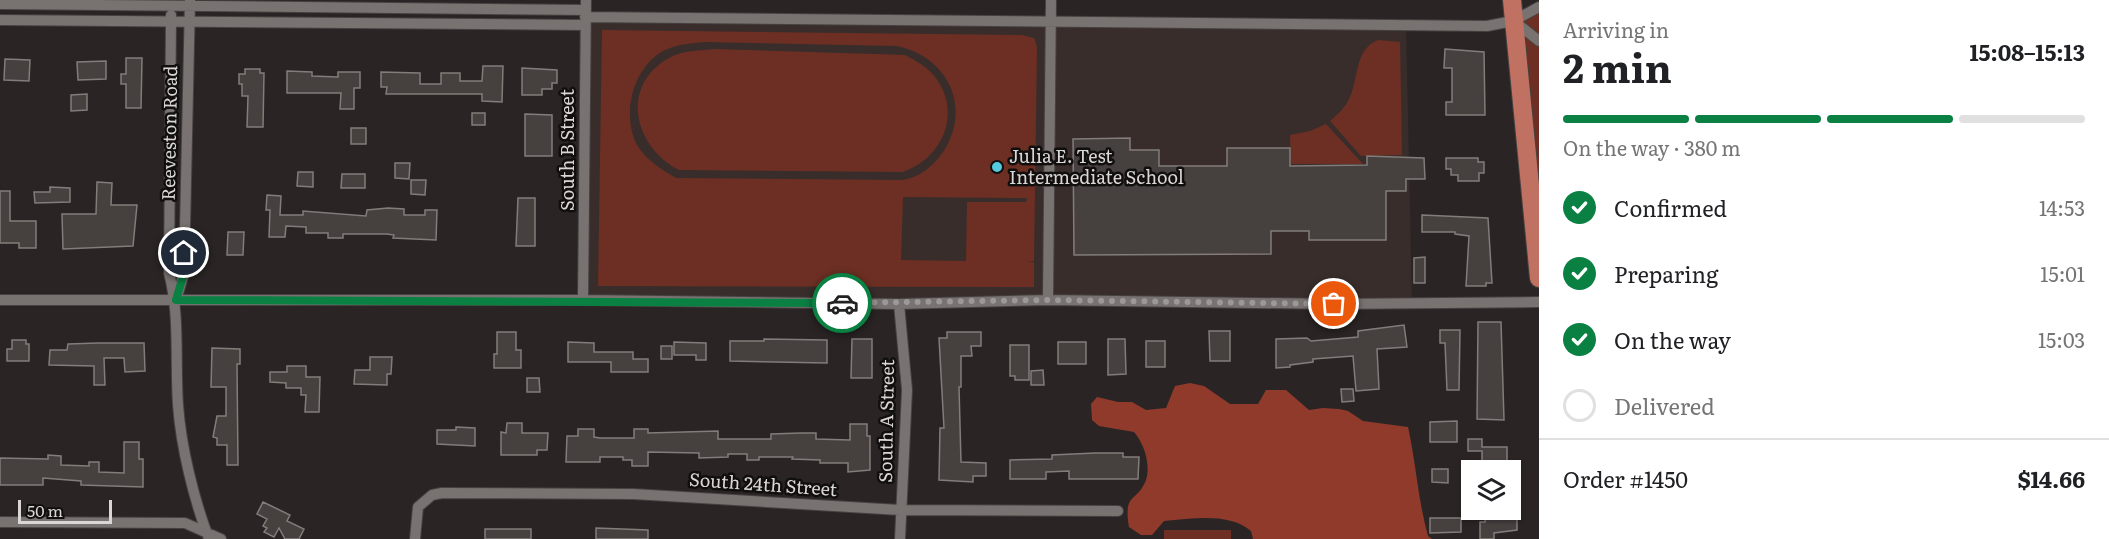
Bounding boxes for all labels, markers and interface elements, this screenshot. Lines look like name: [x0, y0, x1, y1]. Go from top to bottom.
text: Arriving in: [1563, 14, 1669, 44]
text: 15:08–15:13: [1969, 35, 2085, 68]
text: 2 min: [1563, 37, 1672, 95]
street label: Reeveston Road: [154, 65, 183, 201]
street label: South B Street: [553, 88, 580, 211]
text: On the way · 380 m: [1563, 132, 1741, 162]
place label: Julia E. Test Intermediate School: [1009, 142, 1184, 190]
marker: Julia E. Test Intermediate School: [990, 160, 1004, 174]
icon: check: [1563, 191, 1596, 224]
text: Confirmed: [1614, 191, 1727, 224]
text: 14:53: [2039, 192, 2085, 222]
pin: [158, 227, 209, 278]
icon: home: [167, 236, 200, 269]
icon: check: [1563, 257, 1596, 290]
text: Preparing: [1614, 257, 1718, 290]
text: 15:01: [2040, 258, 2085, 288]
courier: [812, 273, 872, 333]
pin: [1308, 278, 1359, 329]
icon: car: [826, 287, 859, 320]
icon: bag: [1317, 287, 1350, 320]
icon: check: [1563, 323, 1596, 356]
text: On the way: [1614, 323, 1731, 356]
text: 15:03: [2038, 324, 2085, 354]
street label: South A Street: [871, 358, 900, 483]
text: Delivered: [1614, 389, 1715, 422]
map controls: [1461, 460, 1521, 520]
button: layers: [1461, 460, 1521, 520]
text: Order #1450: [1563, 462, 1688, 495]
text: $14.66: [2017, 462, 2085, 495]
street label: South 24th Street: [688, 465, 839, 502]
scale bar: [18, 497, 112, 524]
text: 50 m: [27, 498, 63, 522]

